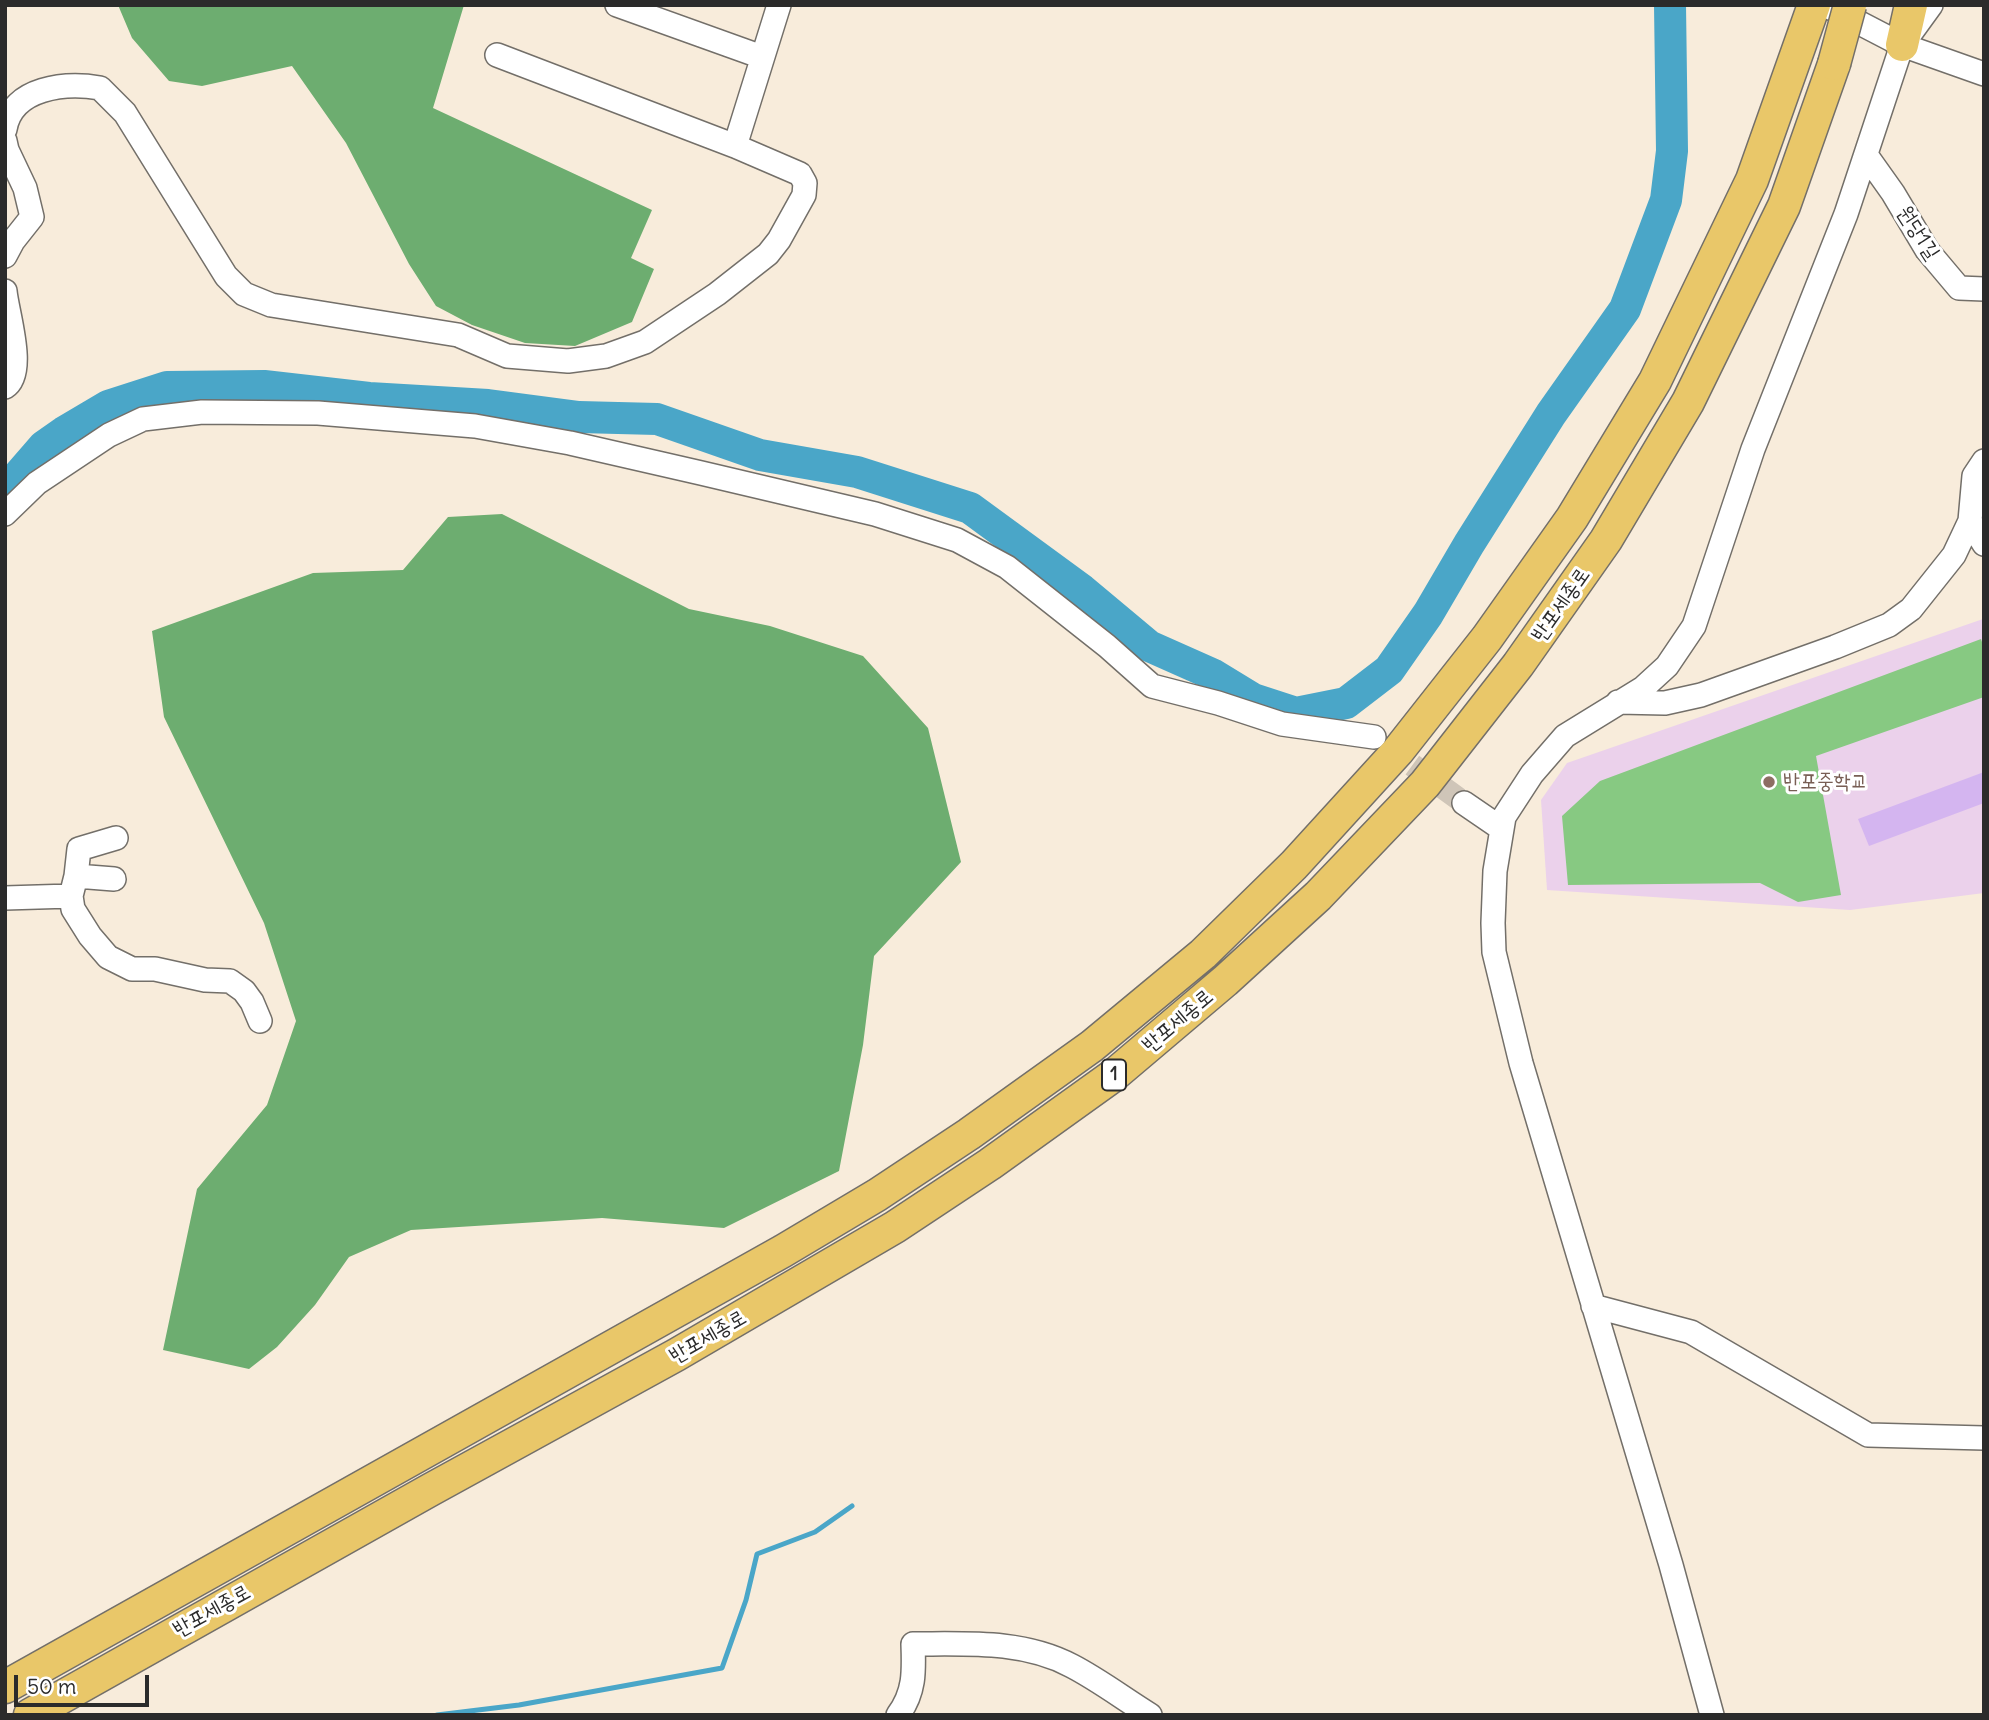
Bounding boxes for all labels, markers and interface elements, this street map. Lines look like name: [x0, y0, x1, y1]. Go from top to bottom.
street label: 원당1길: [1891, 201, 1945, 265]
street label: 반포세종로: [1526, 563, 1596, 647]
place label: 반포중학교: [1783, 769, 1867, 795]
marker: 반포중학교: [1761, 774, 1777, 790]
street label: 반포세종로: [1138, 984, 1218, 1058]
road number: 1: [1102, 1060, 1126, 1091]
street label: 반포세종로: [665, 1305, 751, 1369]
street label: 반포세종로: [169, 1579, 255, 1643]
scale bar: [18, 1660, 152, 1704]
text: 50 m: [27, 1673, 76, 1700]

